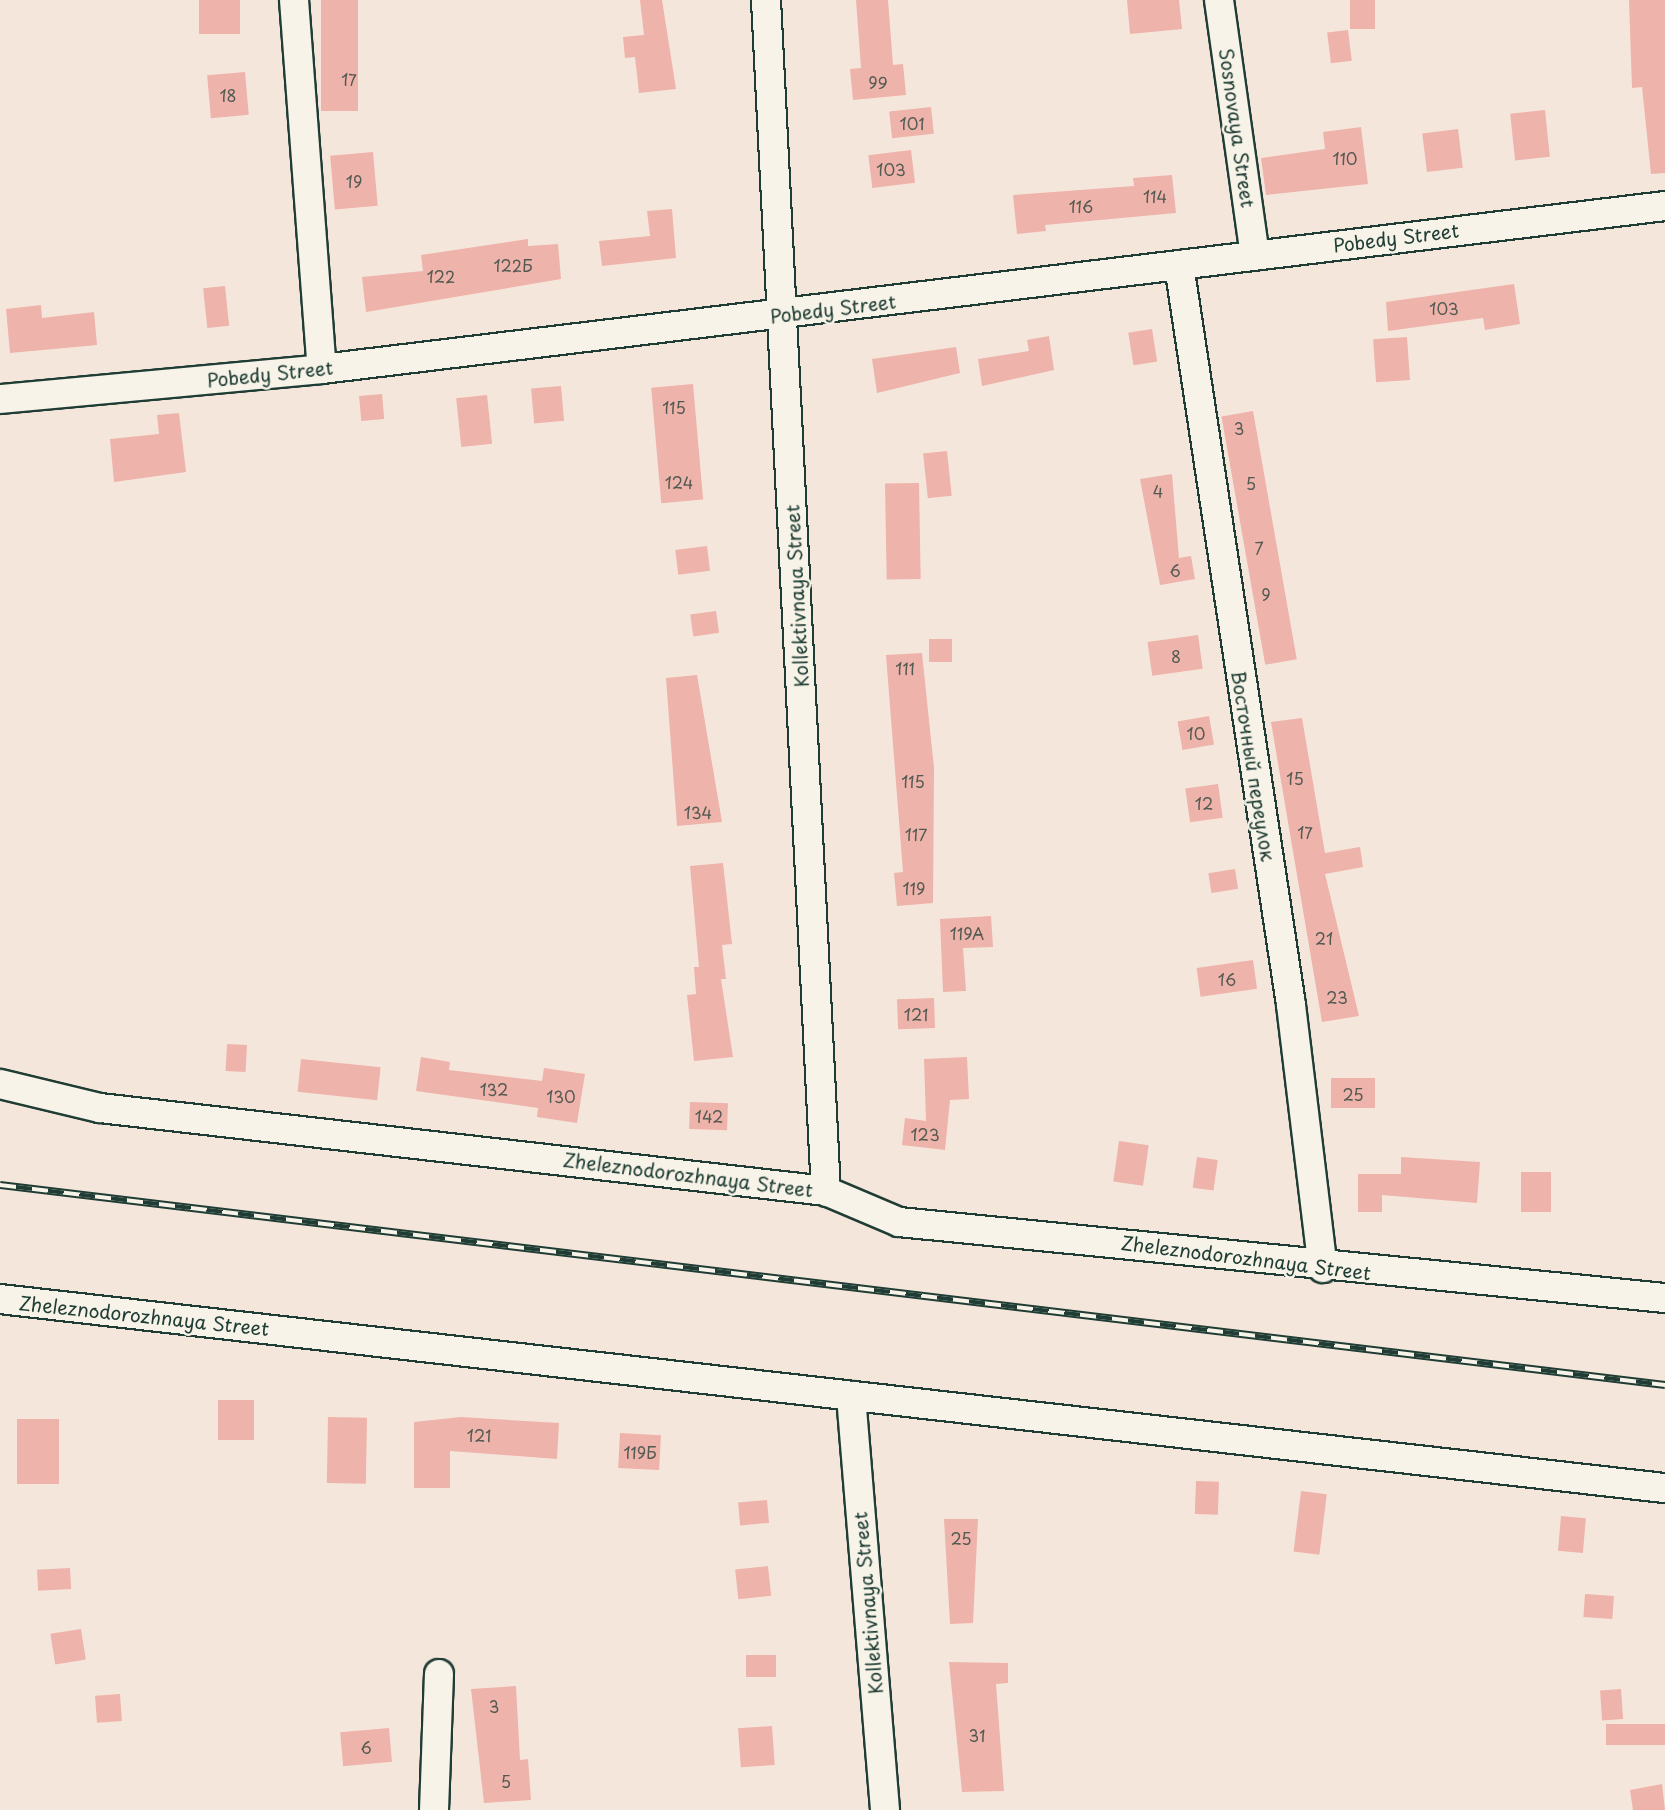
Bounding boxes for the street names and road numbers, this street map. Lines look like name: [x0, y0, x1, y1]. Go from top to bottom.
street label: Sosnovaya Street: [1215, 47, 1259, 209]
street label: Pobedy Street: [1332, 219, 1460, 257]
street label: Pobedy Street: [769, 290, 897, 328]
street label: Pobedy Street: [206, 356, 334, 392]
street label: Kollektivnaya Street: [781, 504, 813, 688]
street label: Восточный переулок: [1227, 669, 1279, 863]
street label: Zheleznodorozhnaya Street: [562, 1148, 814, 1202]
street label: Zheleznodorozhnaya Street: [1120, 1231, 1372, 1285]
street label: Zheleznodorozhnaya Street: [17, 1291, 271, 1341]
street label: Kollektivnaya Street: [849, 1510, 887, 1696]

